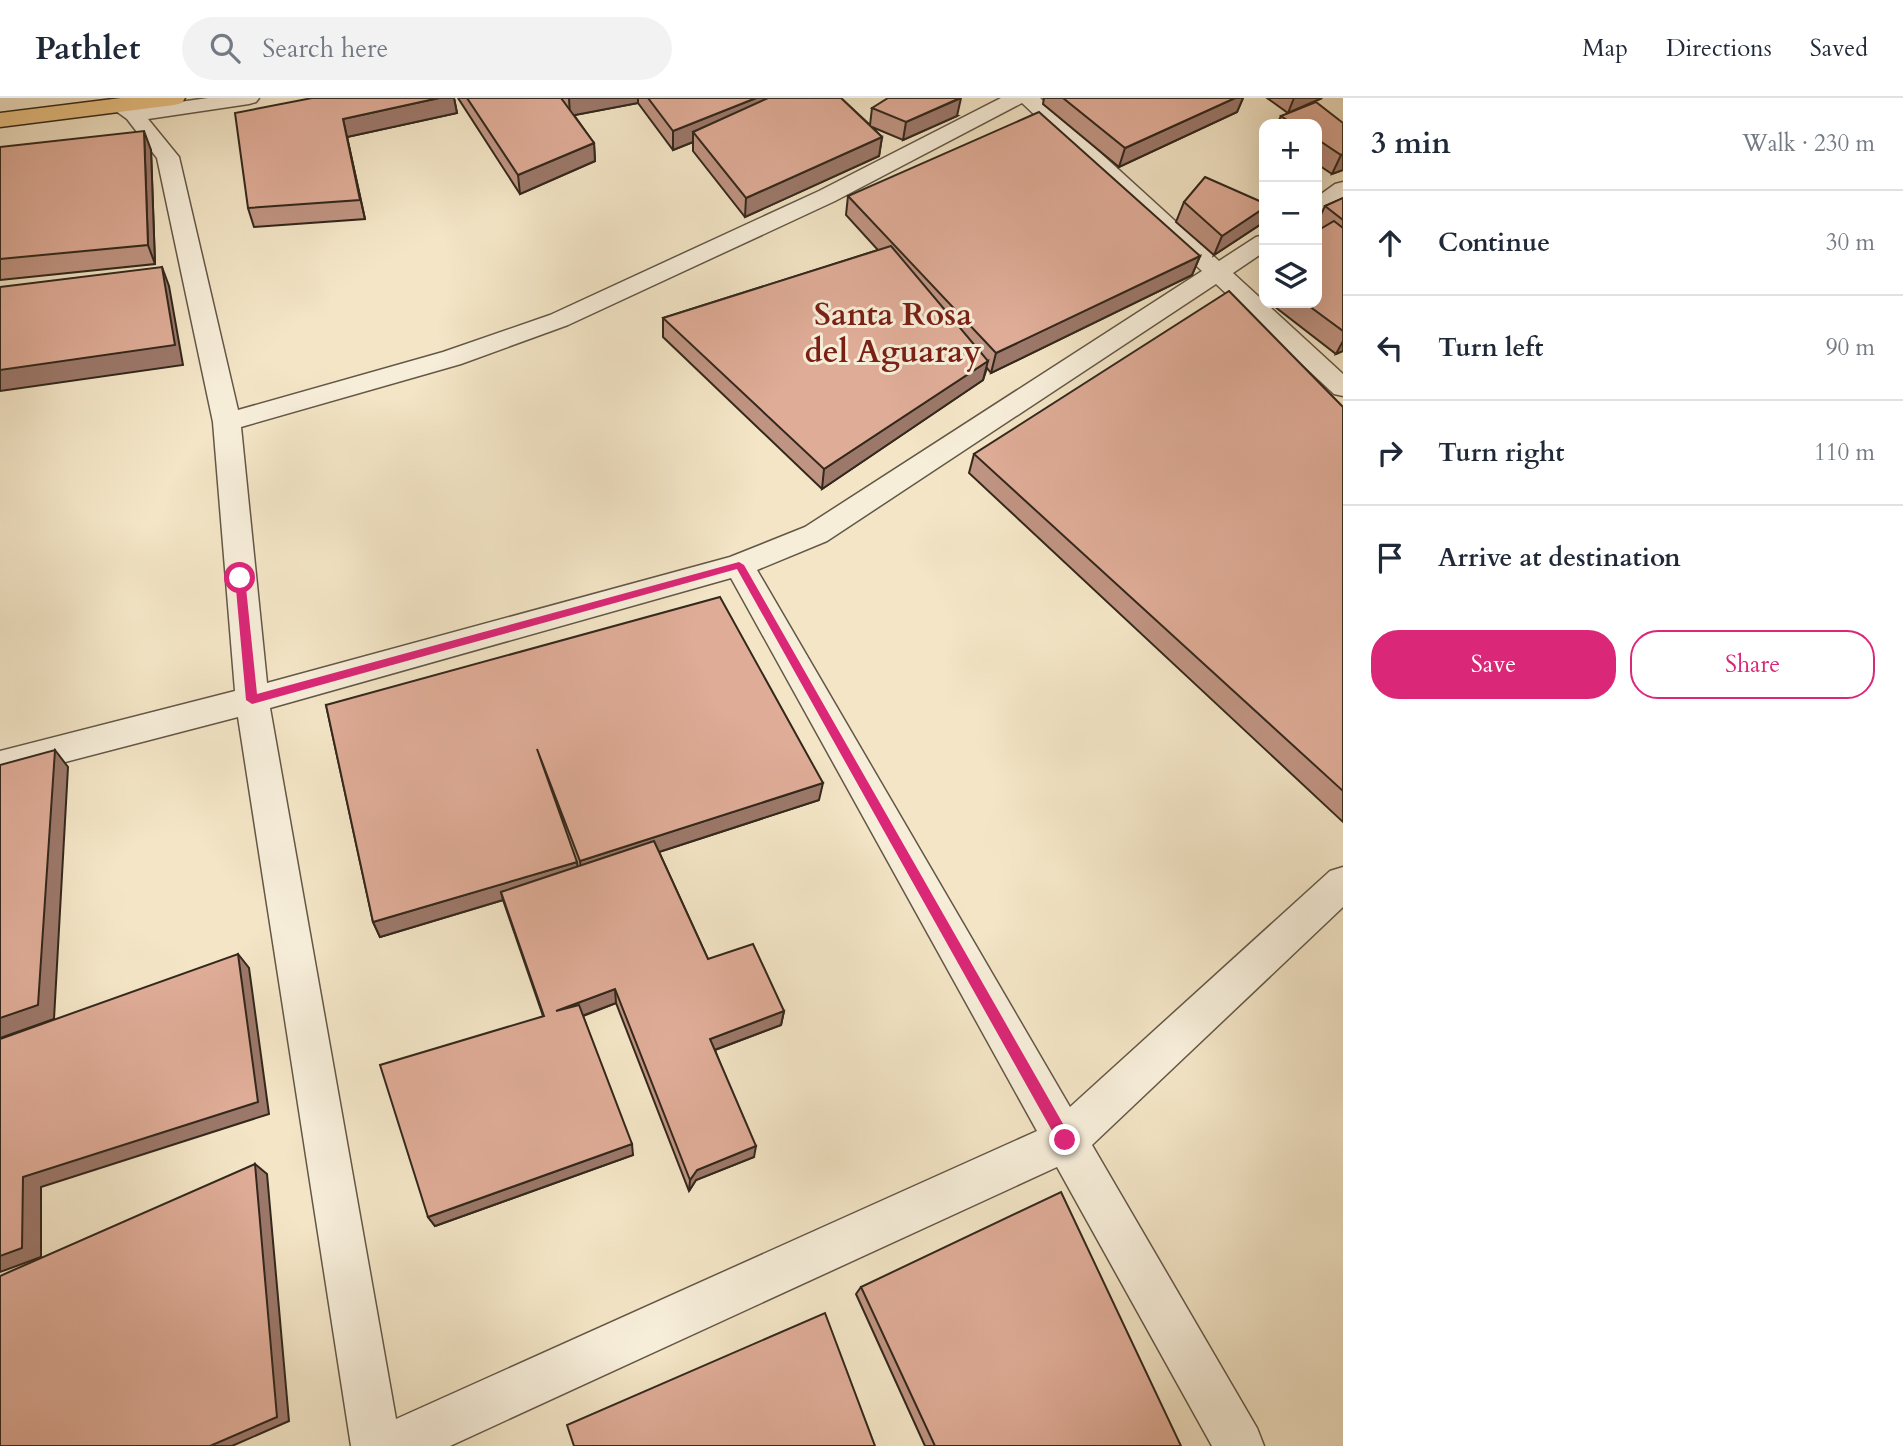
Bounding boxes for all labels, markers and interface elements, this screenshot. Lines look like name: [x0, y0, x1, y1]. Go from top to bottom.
search box: [182, 17, 672, 80]
text: Pathlet: [35, 26, 140, 71]
icon: search: [206, 29, 244, 67]
text: Search here: [262, 31, 388, 66]
text: Map: [1582, 32, 1628, 65]
text: Directions: [1666, 32, 1772, 65]
text: Saved: [1810, 32, 1868, 65]
map controls: [1259, 119, 1322, 308]
button: +: [1259, 119, 1322, 182]
text: 3 min: [1371, 123, 1451, 164]
text: Walk · 230 m: [1742, 128, 1875, 159]
button: −: [1259, 182, 1322, 245]
icon: ahead: [1371, 224, 1409, 262]
text: Continue: [1438, 225, 1550, 260]
text: 30 m: [1826, 227, 1875, 258]
button: layers: [1259, 245, 1322, 308]
district label: Santa Rosa del Aguaray: [805, 293, 981, 374]
icon: left: [1371, 329, 1409, 367]
text: Turn left: [1438, 330, 1543, 365]
text: 90 m: [1826, 332, 1875, 363]
icon: right: [1371, 434, 1409, 472]
text: Turn right: [1438, 435, 1565, 470]
text: 110 m: [1814, 437, 1875, 468]
icon: arrive: [1371, 539, 1409, 577]
text: Arrive at destination: [1438, 540, 1681, 575]
route start: [224, 562, 255, 593]
button: Save: [1371, 630, 1616, 699]
button: Share: [1630, 630, 1875, 699]
route end: [1049, 1124, 1080, 1155]

